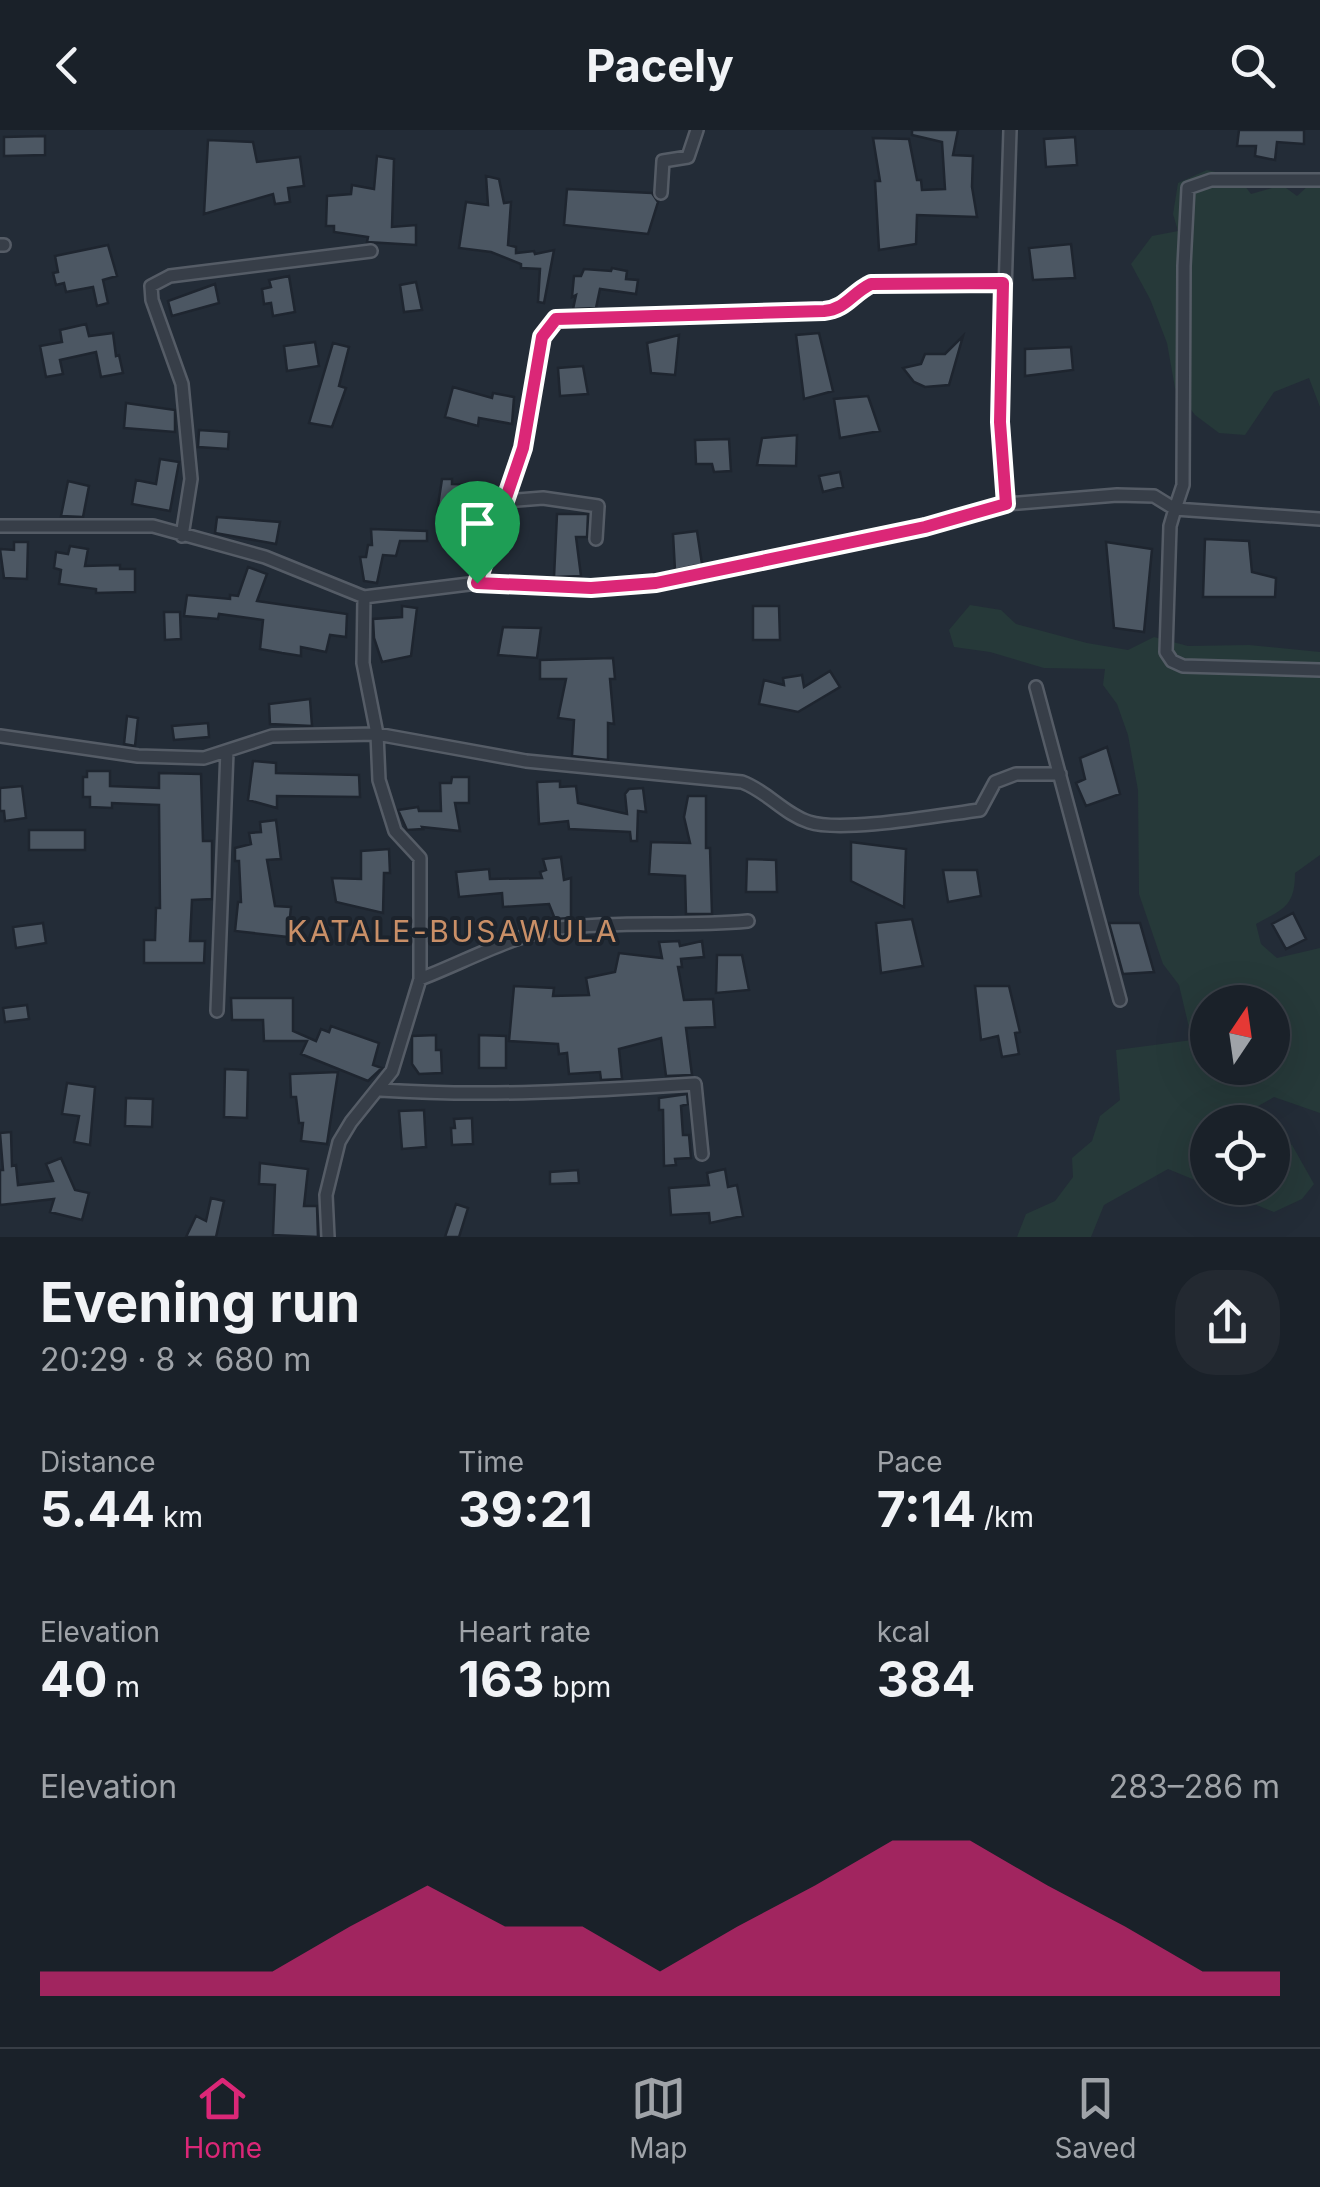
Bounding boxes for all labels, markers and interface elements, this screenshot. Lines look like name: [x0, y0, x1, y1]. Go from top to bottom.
icon: back: [40, 38, 95, 93]
text: Pacely: [586, 38, 734, 93]
icon: search: [1225, 38, 1280, 93]
pin: [435, 481, 520, 584]
icon: arrive: [450, 496, 505, 551]
district label: KATALE-BUSAWULA: [287, 913, 619, 949]
north arrow: [1190, 985, 1290, 1085]
map controls: [1190, 985, 1290, 1205]
button: locate: [1190, 1105, 1290, 1205]
text: Evening run: [40, 1269, 360, 1335]
button: share: [1175, 1270, 1280, 1375]
text: 20:29 · 8 × 680 m: [40, 1340, 311, 1379]
text: Distance: [40, 1445, 156, 1479]
text: Time: [458, 1445, 524, 1479]
text: Pace: [877, 1445, 943, 1479]
text: 5.44: [40, 1479, 155, 1539]
text: 39:21: [458, 1479, 593, 1539]
text: 7:14: [877, 1479, 976, 1539]
text: km: [155, 1500, 203, 1534]
text: /km: [976, 1500, 1034, 1534]
text: Elevation: [40, 1615, 160, 1649]
text: Heart rate: [458, 1615, 591, 1649]
text: kcal: [877, 1615, 930, 1649]
text: 40: [40, 1649, 108, 1709]
text: 163: [458, 1649, 545, 1709]
text: 384: [877, 1649, 975, 1709]
text: m: [108, 1670, 140, 1704]
text: bpm: [545, 1670, 611, 1704]
text: Elevation: [40, 1767, 177, 1806]
text: 283–286 m: [1109, 1767, 1280, 1806]
tab: Home: [184, 2071, 262, 2165]
tab: Map: [629, 2071, 687, 2165]
tab: Saved: [1054, 2071, 1136, 2165]

